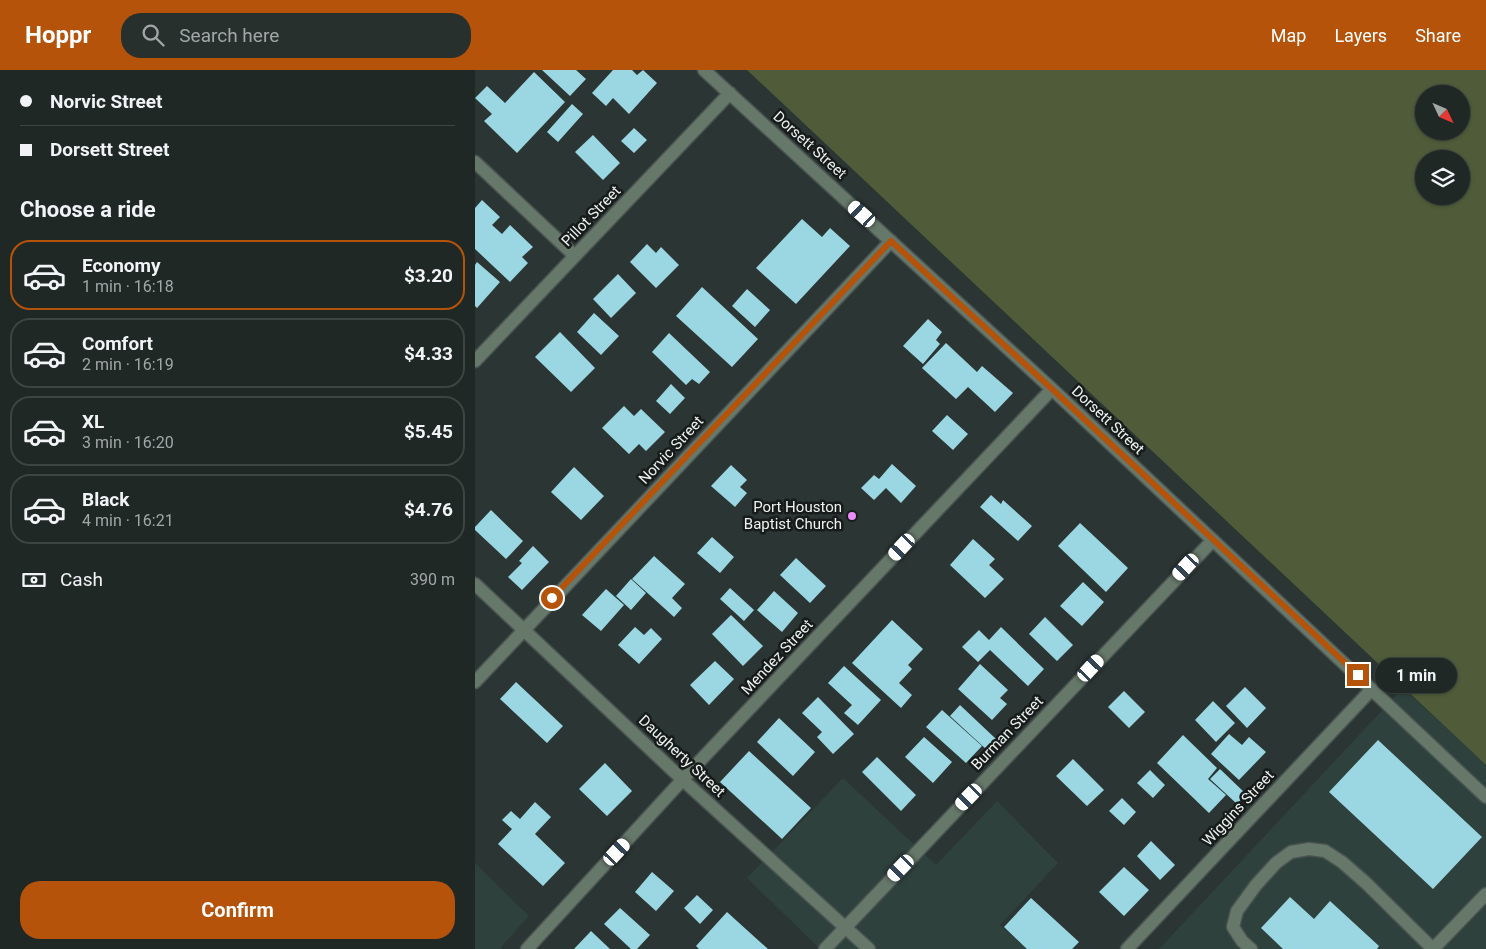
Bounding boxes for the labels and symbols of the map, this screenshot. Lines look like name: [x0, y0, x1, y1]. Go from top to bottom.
north arrow: [1415, 85, 1470, 140]
street label: Dorsett Street: [770, 107, 850, 183]
street label: Pillot Street: [558, 182, 624, 250]
car: [845, 198, 878, 230]
street label: Dorsett Street: [1068, 382, 1148, 458]
street label: Norvic Street: [635, 412, 707, 488]
place label: Port Houston Baptist Church: [744, 498, 842, 533]
marker: Port Houston Baptist Church: [846, 510, 858, 522]
car: [886, 531, 917, 563]
car: [1170, 551, 1201, 583]
route start: [541, 587, 563, 609]
street label: Mendez Street: [738, 616, 817, 698]
car: [1075, 652, 1106, 684]
callout: 1 min: [1375, 658, 1458, 692]
route end: [1347, 664, 1369, 686]
street label: Burman Street: [967, 692, 1047, 774]
street label: Daugherty Street: [635, 711, 729, 801]
street label: Wiggins Street: [1198, 766, 1278, 850]
car: [953, 781, 984, 813]
car: [601, 836, 632, 868]
car: [885, 852, 916, 884]

